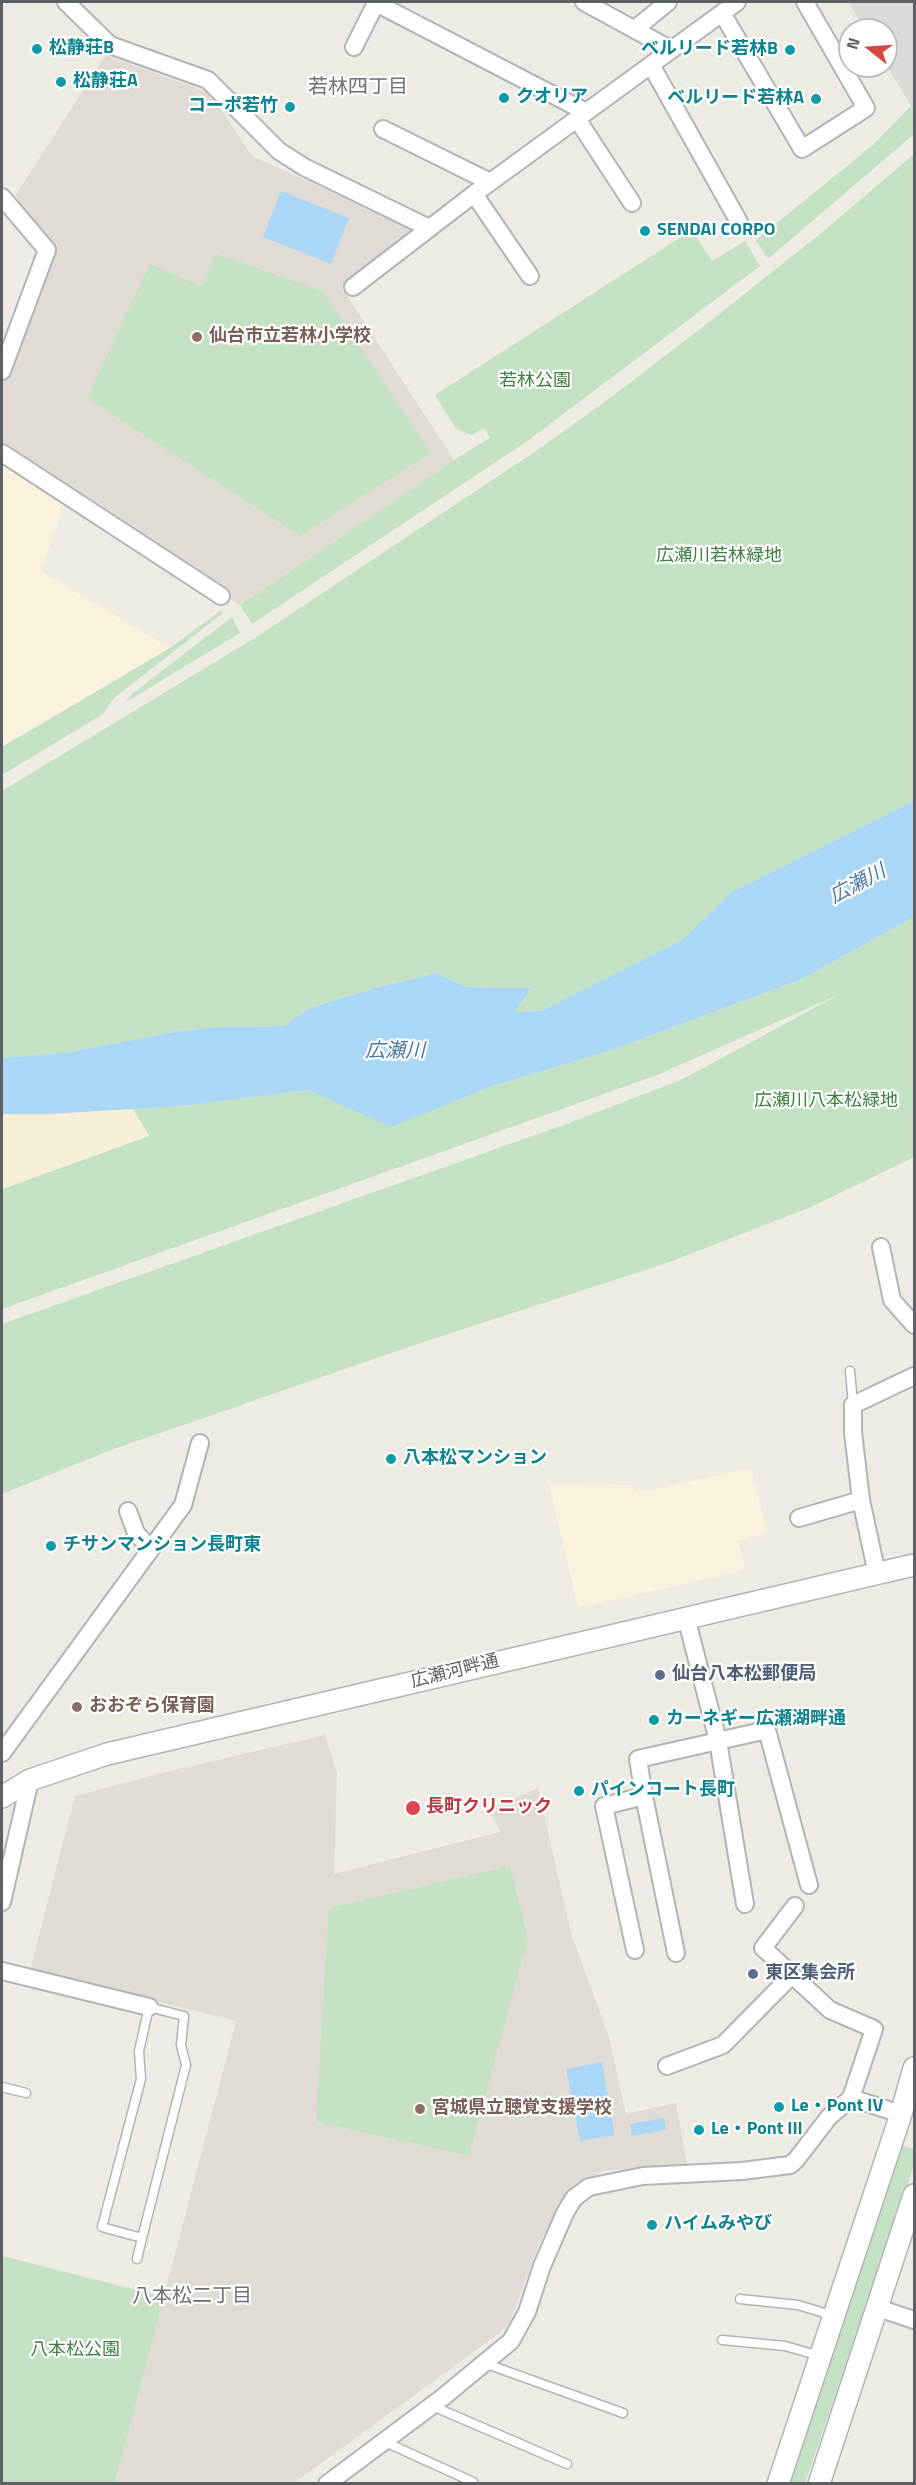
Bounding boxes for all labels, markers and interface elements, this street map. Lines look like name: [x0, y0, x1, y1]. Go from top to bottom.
north arrow: [838, 18, 898, 78]
text: N: [840, 35, 866, 52]
place label: 松静荘B: [49, 38, 114, 60]
place label: ベルリード若林B: [641, 39, 778, 61]
marker: 松静荘B: [30, 42, 44, 56]
marker: ベルリード若林B: [783, 43, 797, 57]
place label: 松静荘A: [73, 71, 138, 93]
marker: 松静荘A: [54, 75, 68, 89]
district label: 若林四丁目: [308, 76, 408, 100]
place label: クオリア: [516, 87, 588, 109]
place label: ベルリード若林A: [667, 88, 804, 110]
marker: クオリア: [497, 91, 511, 105]
marker: ベルリード若林A: [809, 92, 823, 106]
place label: コーポ若竹: [188, 96, 278, 118]
marker: コーポ若竹: [283, 100, 297, 114]
place label: SENDAI CORPO: [657, 220, 775, 242]
marker: SENDAI CORPO: [638, 224, 652, 238]
place label: 仙台市立若林小学校: [209, 326, 371, 348]
marker: 仙台市立若林小学校: [190, 330, 204, 344]
park label: 若林公園: [499, 371, 571, 393]
park label: 広瀬川若林緑地: [656, 546, 782, 568]
water label: 広瀬川: [826, 860, 890, 910]
water label: 広瀬川: [365, 1040, 425, 1064]
park label: 広瀬川八本松緑地: [754, 1091, 898, 1113]
place label: 八本松マンション: [403, 1448, 547, 1470]
marker: 八本松マンション: [384, 1452, 398, 1466]
place label: チサンマンション長町東: [63, 1535, 261, 1557]
marker: チサンマンション長町東: [44, 1539, 58, 1553]
street label: 広瀬河畔通: [409, 1651, 501, 1693]
place label: 仙台八本松郵便局: [672, 1664, 816, 1686]
marker: 仙台八本松郵便局: [653, 1668, 667, 1682]
place label: おおぞら保育園: [89, 1696, 215, 1718]
marker: おおぞら保育園: [70, 1700, 84, 1714]
place label: カーネギー広瀬湖畔通: [666, 1709, 846, 1731]
marker: カーネギー広瀬湖畔通: [647, 1713, 661, 1727]
place label: パインコート長町: [591, 1780, 735, 1802]
marker: パインコート長町: [572, 1784, 586, 1798]
place label: 長町クリニック: [426, 1797, 552, 1819]
marker: 長町クリニック: [404, 1799, 422, 1817]
place label: 東区集会所: [765, 1963, 855, 1985]
marker: 東区集会所: [746, 1967, 760, 1981]
place label: Le・Pont IV: [791, 2096, 883, 2118]
place label: 宮城県立聴覚支援学校: [432, 2098, 612, 2120]
marker: Le・Pont IV: [772, 2100, 786, 2114]
marker: 宮城県立聴覚支援学校: [413, 2102, 427, 2116]
place label: Le・Pont III: [711, 2119, 803, 2141]
marker: Le・Pont III: [692, 2123, 706, 2137]
place label: ハイムみやび: [664, 2214, 772, 2236]
marker: ハイムみやび: [645, 2218, 659, 2232]
district label: 八本松二丁目: [132, 2285, 252, 2309]
park label: 八本松公園: [30, 2340, 120, 2362]

